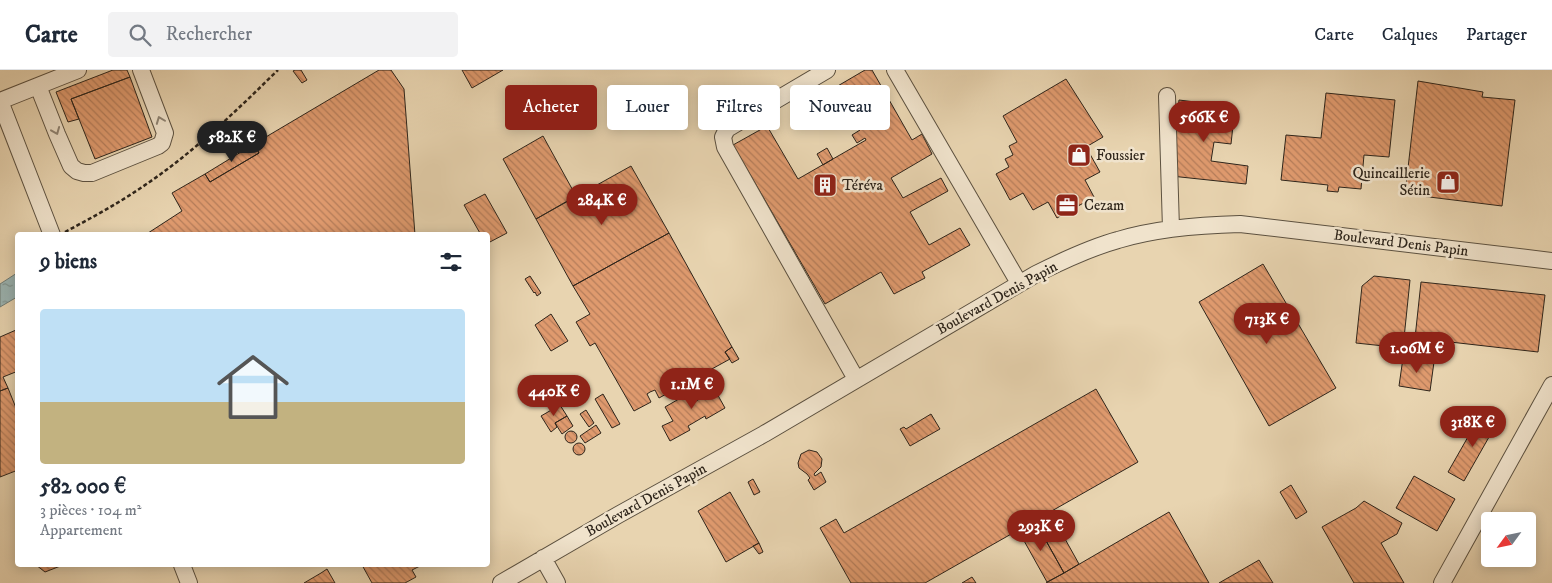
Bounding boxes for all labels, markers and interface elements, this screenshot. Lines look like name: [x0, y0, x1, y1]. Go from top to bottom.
search box: [108, 12, 458, 57]
text: Carte: [25, 20, 78, 50]
icon: search: [126, 21, 154, 49]
text: Rechercher: [166, 23, 252, 46]
text: Carte: [1314, 24, 1354, 46]
text: Calques: [1382, 24, 1438, 46]
text: Partager: [1466, 24, 1527, 46]
chip: Acheter: [505, 85, 597, 130]
chip: Louer: [607, 85, 688, 130]
chip: Filtres: [698, 85, 780, 130]
chip: Nouveau: [790, 85, 890, 130]
pin: 566K €: [1163, 100, 1245, 143]
text: 566K €: [1180, 107, 1228, 127]
one-way arrow: [156, 116, 167, 125]
pin: 582K €: [191, 121, 273, 163]
one-way arrow: [49, 126, 60, 135]
text: 582K €: [208, 127, 256, 147]
shop icon: Foussier: [1066, 142, 1092, 168]
place label: Foussier: [1096, 146, 1145, 165]
place label: Quincaillerie Sétin: [1352, 164, 1430, 200]
shop icon: Quincaillerie Sétin: [1435, 169, 1461, 195]
building icon: Téréva: [812, 172, 838, 198]
place label: Téréva: [842, 176, 883, 195]
pin: 284K €: [561, 184, 643, 226]
text: 284K €: [577, 190, 627, 210]
office icon: Cezam: [1054, 192, 1080, 218]
place label: Cezam: [1084, 196, 1124, 215]
street label: Boulevard Denis Papin: [1333, 225, 1470, 261]
icon: filters: [437, 248, 465, 276]
text: 9 biens: [40, 249, 97, 275]
street label: Boulevard Denis Papin: [933, 257, 1061, 339]
pin: 713K €: [1226, 302, 1308, 345]
text: 713K €: [1245, 309, 1289, 329]
pin: 1.06M €: [1371, 332, 1463, 374]
text: 1.06M €: [1390, 338, 1444, 358]
icon: home: [208, 342, 298, 432]
pin: 1.1M €: [651, 368, 733, 410]
pin: 440K €: [513, 374, 595, 417]
text: 1.1M €: [671, 374, 713, 394]
text: 440K €: [528, 381, 580, 401]
pin: 318K €: [1432, 406, 1514, 448]
text: 318K €: [1451, 412, 1495, 432]
street label: Boulevard Denis Papin: [582, 459, 710, 541]
text: 582 000 €: [40, 474, 126, 500]
text: 3 pièces · 104 m²: [40, 500, 142, 520]
pin: 293K €: [1000, 510, 1082, 552]
north arrow: [1481, 512, 1536, 568]
map controls: [1481, 512, 1536, 567]
text: 293K €: [1018, 516, 1064, 536]
text: Appartement: [40, 520, 123, 540]

